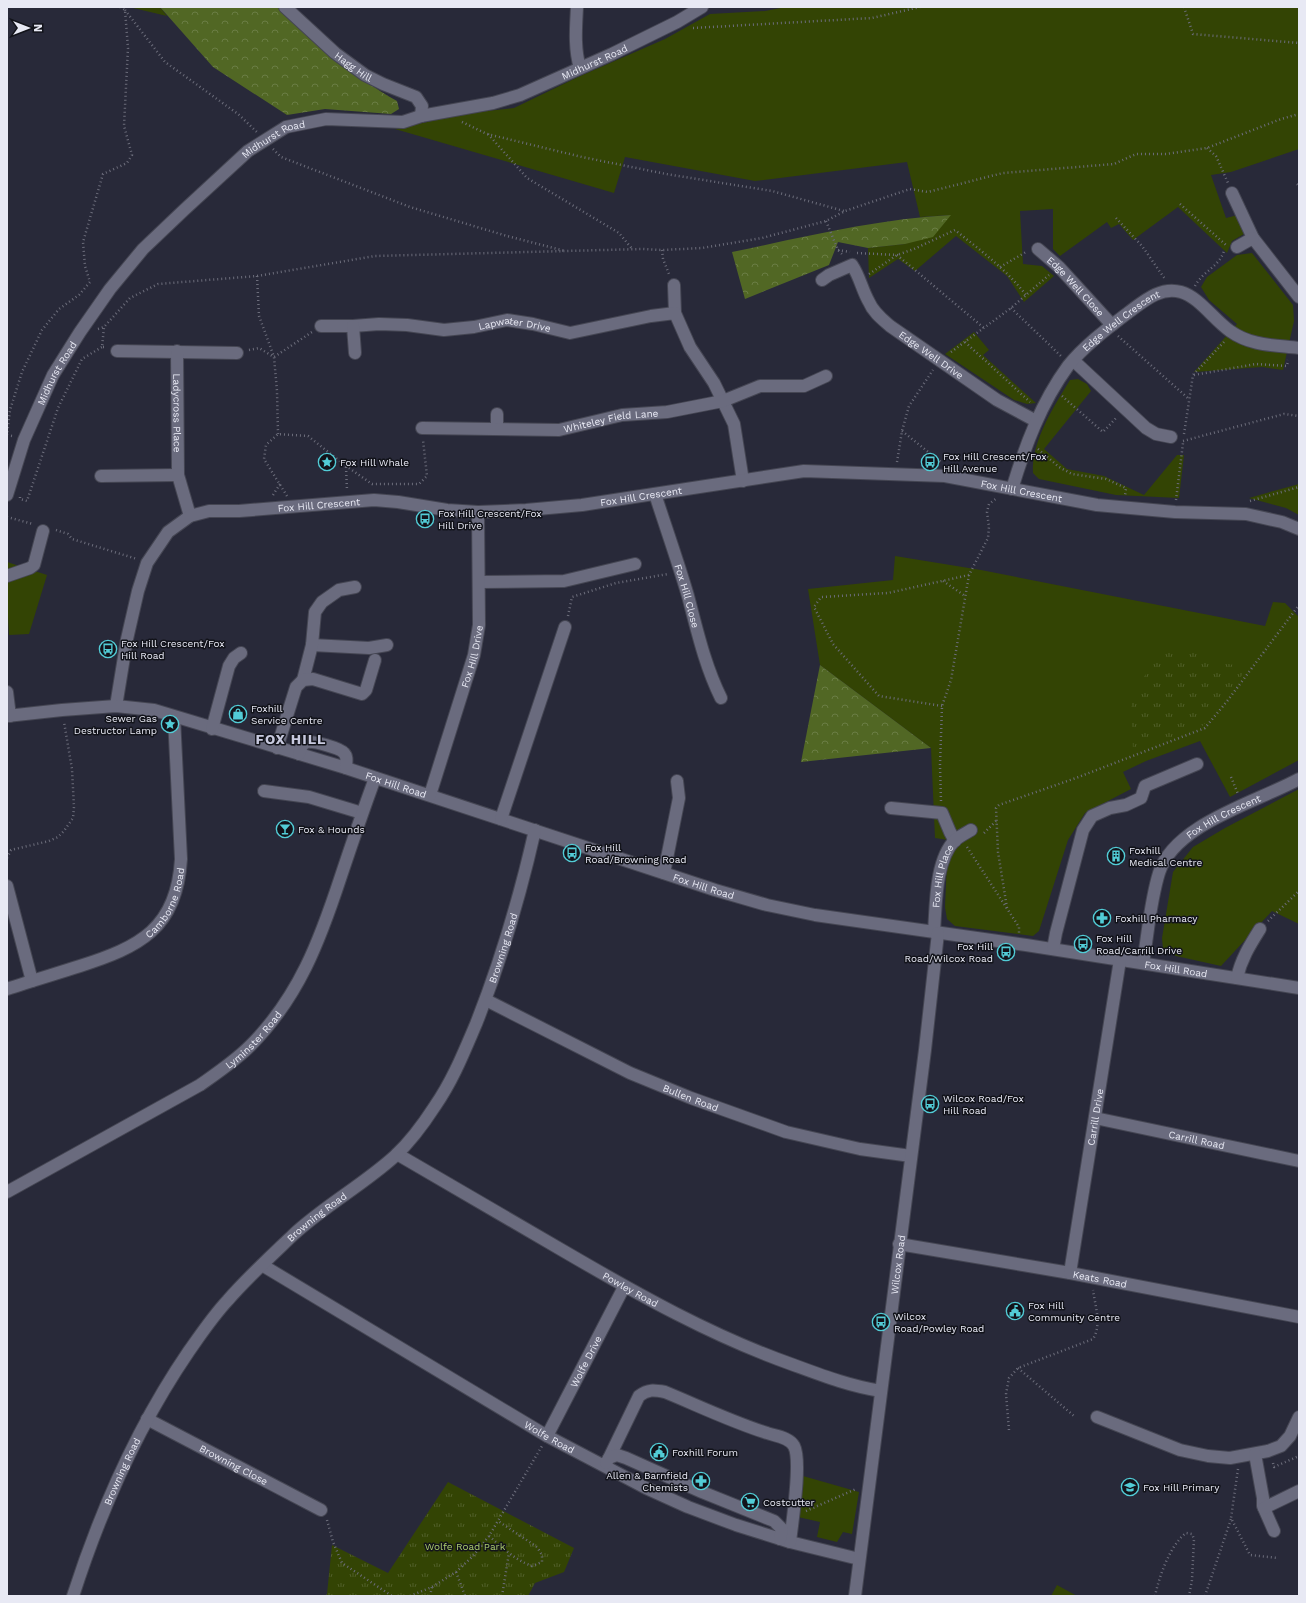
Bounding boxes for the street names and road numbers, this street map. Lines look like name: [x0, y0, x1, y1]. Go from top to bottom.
street label: Midhurst Road: [560, 42, 629, 81]
street label: Hagg Hill: [333, 49, 374, 83]
street label: Midhurst Road: [239, 118, 306, 160]
street label: Edge Well Close: [1045, 254, 1107, 318]
street label: Edge Well Crescent: [1080, 288, 1162, 353]
street label: Lapwater Drive: [477, 314, 552, 334]
street label: Edge Well Drive: [897, 329, 966, 381]
street label: Midhurst Road: [35, 339, 78, 407]
street label: Ladycross Place: [172, 374, 183, 453]
street label: Whiteley Field Lane: [562, 407, 659, 434]
street label: Fox Hill Crescent: [980, 477, 1064, 504]
street label: Fox Hill Crescent: [599, 484, 683, 508]
street label: Fox Hill Crescent: [277, 496, 361, 513]
street label: Fox Hill Close: [673, 563, 702, 629]
street label: Fox Hill Drive: [459, 624, 484, 689]
street label: Fox Hill Road: [364, 769, 428, 800]
street label: Fox Hill Crescent: [1184, 792, 1263, 840]
street label: Fox Hill Place: [930, 842, 956, 908]
street label: Camborne Road: [143, 867, 186, 940]
street label: Fox Hill Road: [672, 871, 736, 901]
street label: Browning Road: [486, 912, 519, 984]
street label: Fox Hill Road: [1144, 958, 1208, 979]
street label: Lyminster Road: [223, 1009, 283, 1070]
street label: Bullen Road: [661, 1082, 720, 1113]
street label: Carrill Drive: [1085, 1087, 1105, 1146]
street label: Carrill Road: [1168, 1128, 1226, 1151]
street label: Browning Road: [284, 1190, 348, 1244]
street label: Wilcox Road: [888, 1234, 907, 1295]
street label: Keats Road: [1072, 1268, 1128, 1289]
street label: Powley Road: [601, 1269, 660, 1309]
street label: Wolfe Drive: [568, 1334, 603, 1389]
street label: Wolfe Road: [523, 1418, 577, 1455]
street label: Browning Road: [101, 1436, 142, 1507]
street label: Browning Close: [198, 1442, 270, 1487]

